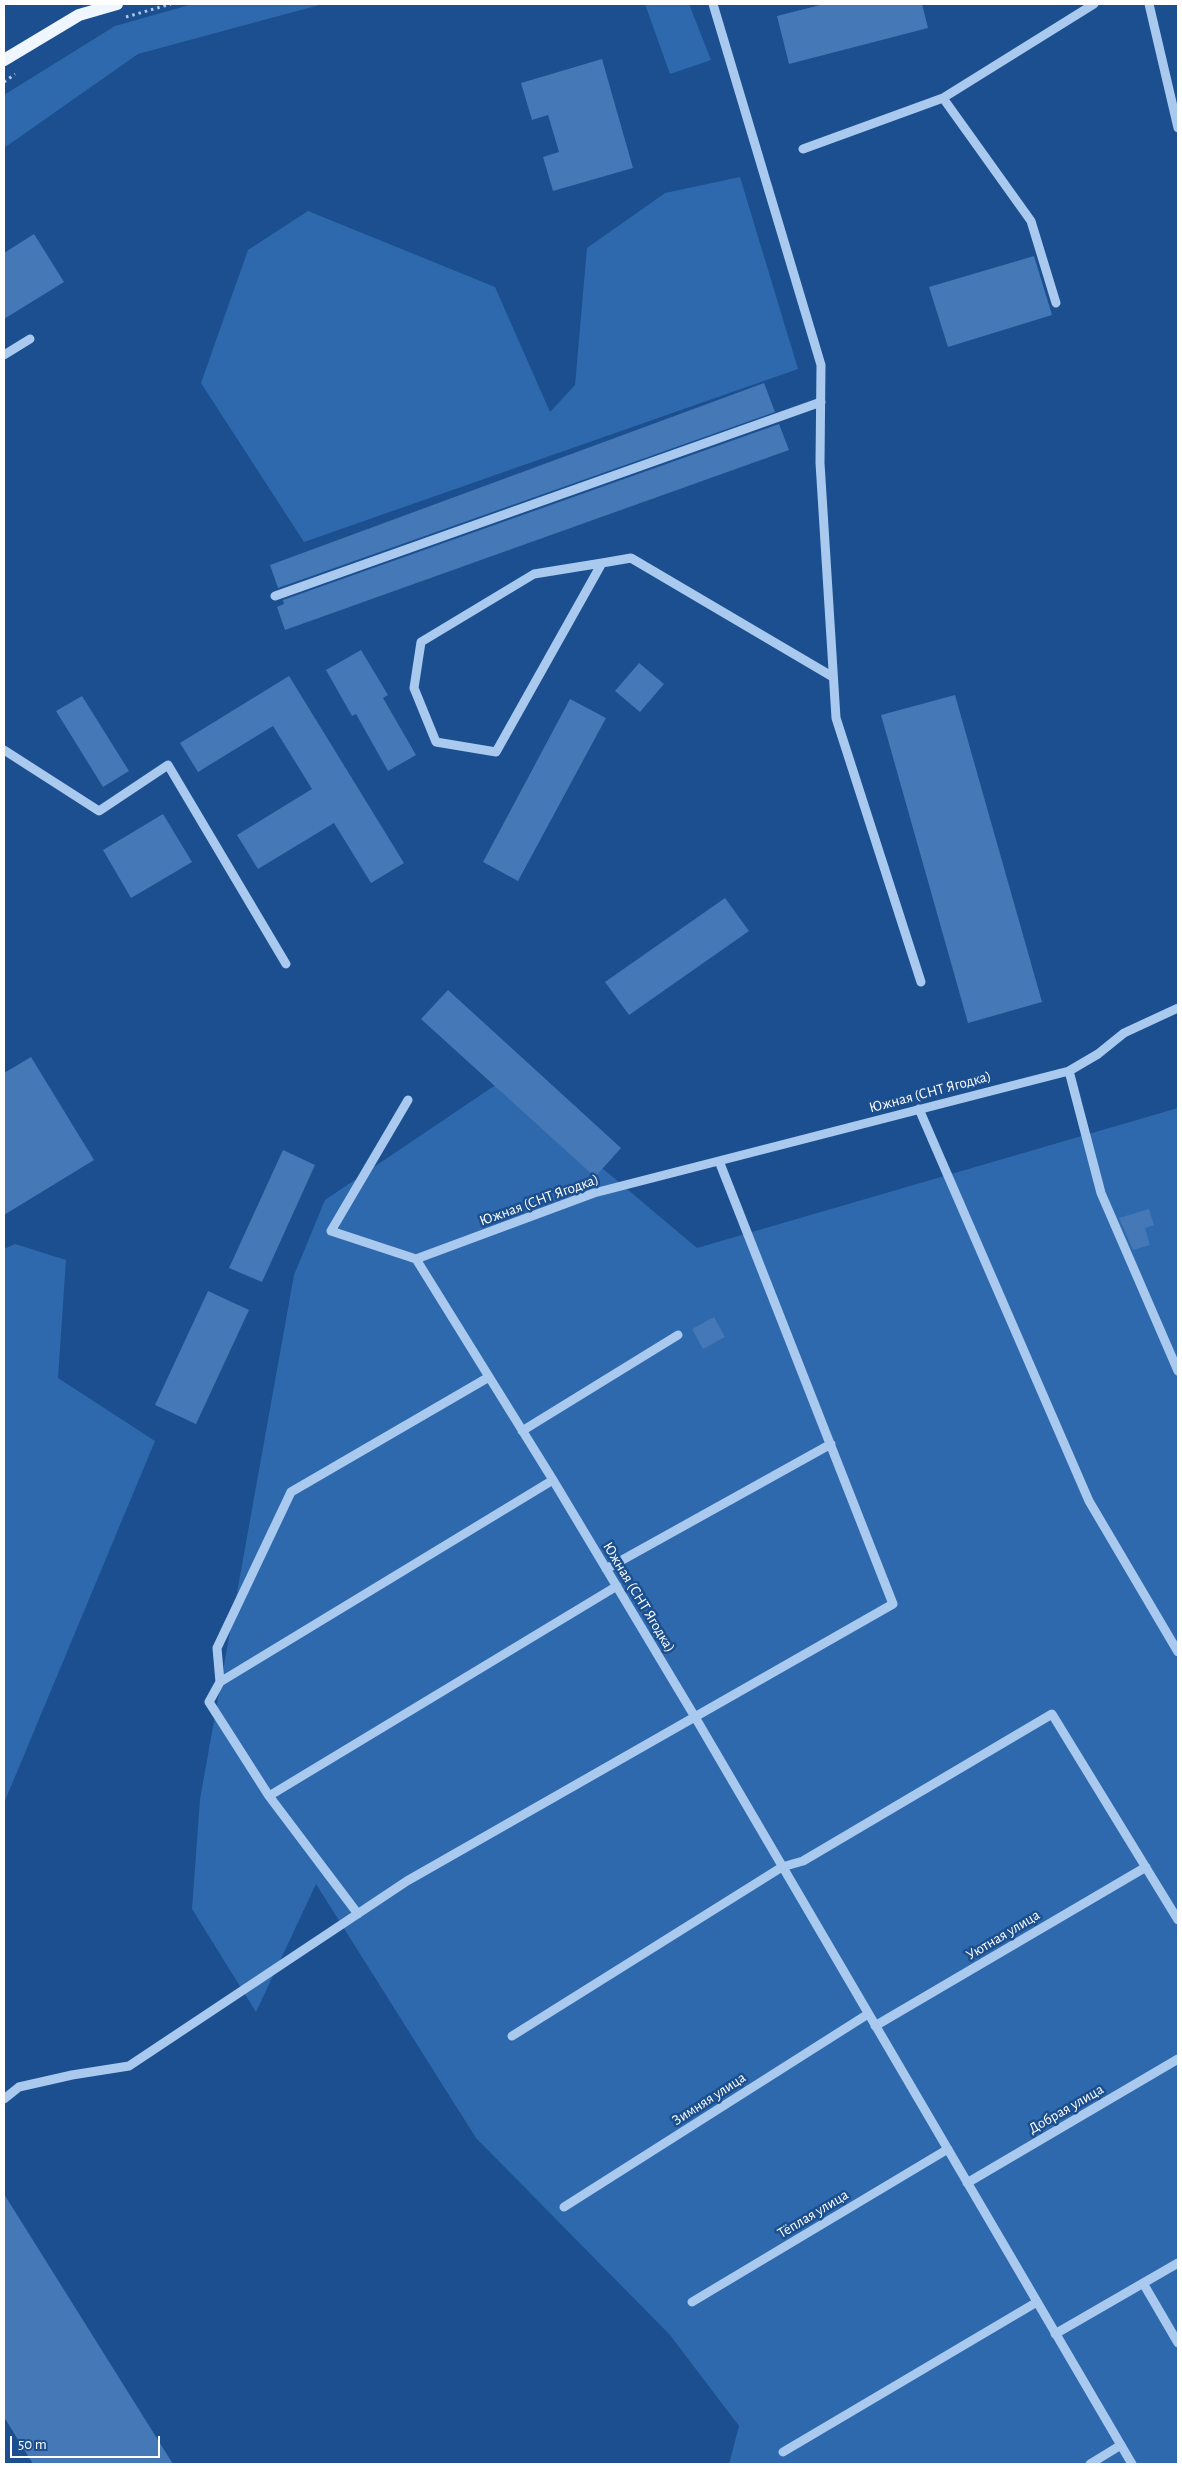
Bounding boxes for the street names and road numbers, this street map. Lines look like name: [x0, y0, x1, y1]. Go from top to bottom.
street label: Южная (СНТ Ягодка): [867, 1067, 993, 1117]
street label: Южная (СНТ Ягодка): [477, 1170, 601, 1230]
street label: Южная (СНТ Ягодка): [599, 1539, 679, 1655]
street label: Уютная улица: [963, 1906, 1043, 1964]
street label: Зимняя улица: [669, 2068, 749, 2130]
street label: Добрая улица: [1025, 2080, 1107, 2138]
street label: Тёплая улица: [774, 2186, 852, 2242]

